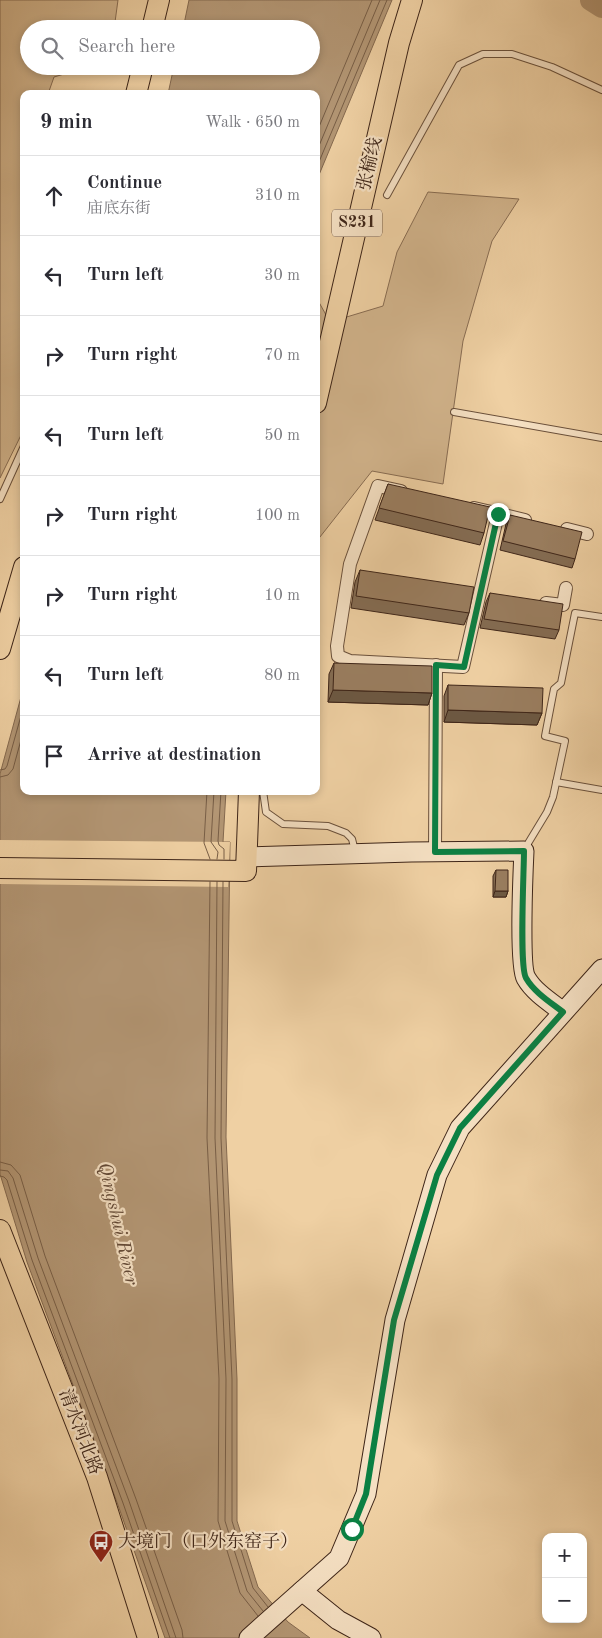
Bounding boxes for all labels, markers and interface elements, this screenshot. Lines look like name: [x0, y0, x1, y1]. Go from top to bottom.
search box: [20, 20, 320, 75]
icon: search: [38, 34, 66, 62]
text: Search here: [78, 38, 175, 57]
text: 9 min: [40, 112, 93, 133]
text: Walk · 650 m: [205, 115, 300, 131]
street label: 张榆线: [353, 135, 385, 192]
text: Continue: [87, 174, 162, 193]
icon: ahead: [40, 182, 68, 210]
text: 310 m: [255, 188, 300, 204]
text: 庙底东街: [87, 201, 151, 217]
road number: S231: [332, 210, 382, 237]
icon: left: [40, 262, 68, 290]
text: Turn left: [87, 266, 164, 285]
text: 30 m: [264, 268, 300, 284]
icon: right: [40, 342, 68, 370]
text: Turn right: [87, 346, 177, 365]
text: 70 m: [264, 348, 300, 364]
icon: left: [40, 422, 68, 450]
text: Turn left: [87, 426, 164, 445]
text: 50 m: [264, 428, 300, 444]
icon: right: [40, 502, 68, 530]
route end: [487, 503, 510, 526]
text: Turn right: [87, 506, 177, 525]
text: 100 m: [255, 508, 300, 524]
icon: right: [40, 582, 68, 610]
text: Turn right: [87, 586, 177, 605]
text: 10 m: [264, 588, 300, 604]
icon: left: [40, 662, 68, 690]
text: Turn left: [87, 666, 164, 685]
text: 80 m: [264, 668, 300, 684]
icon: arrive: [40, 742, 68, 770]
text: Arrive at destination: [87, 746, 261, 765]
water label: Qingshui River: [94, 1161, 141, 1288]
street label: 清水河北路: [55, 1386, 106, 1477]
route start: [341, 1518, 364, 1541]
bus stop icon: 大境门（口外东窑子）: [88, 1529, 114, 1563]
place label: 大境门（口外东窑子）: [118, 1531, 298, 1551]
map controls: [542, 1533, 587, 1623]
button: +: [542, 1533, 587, 1578]
button: −: [542, 1578, 587, 1623]

